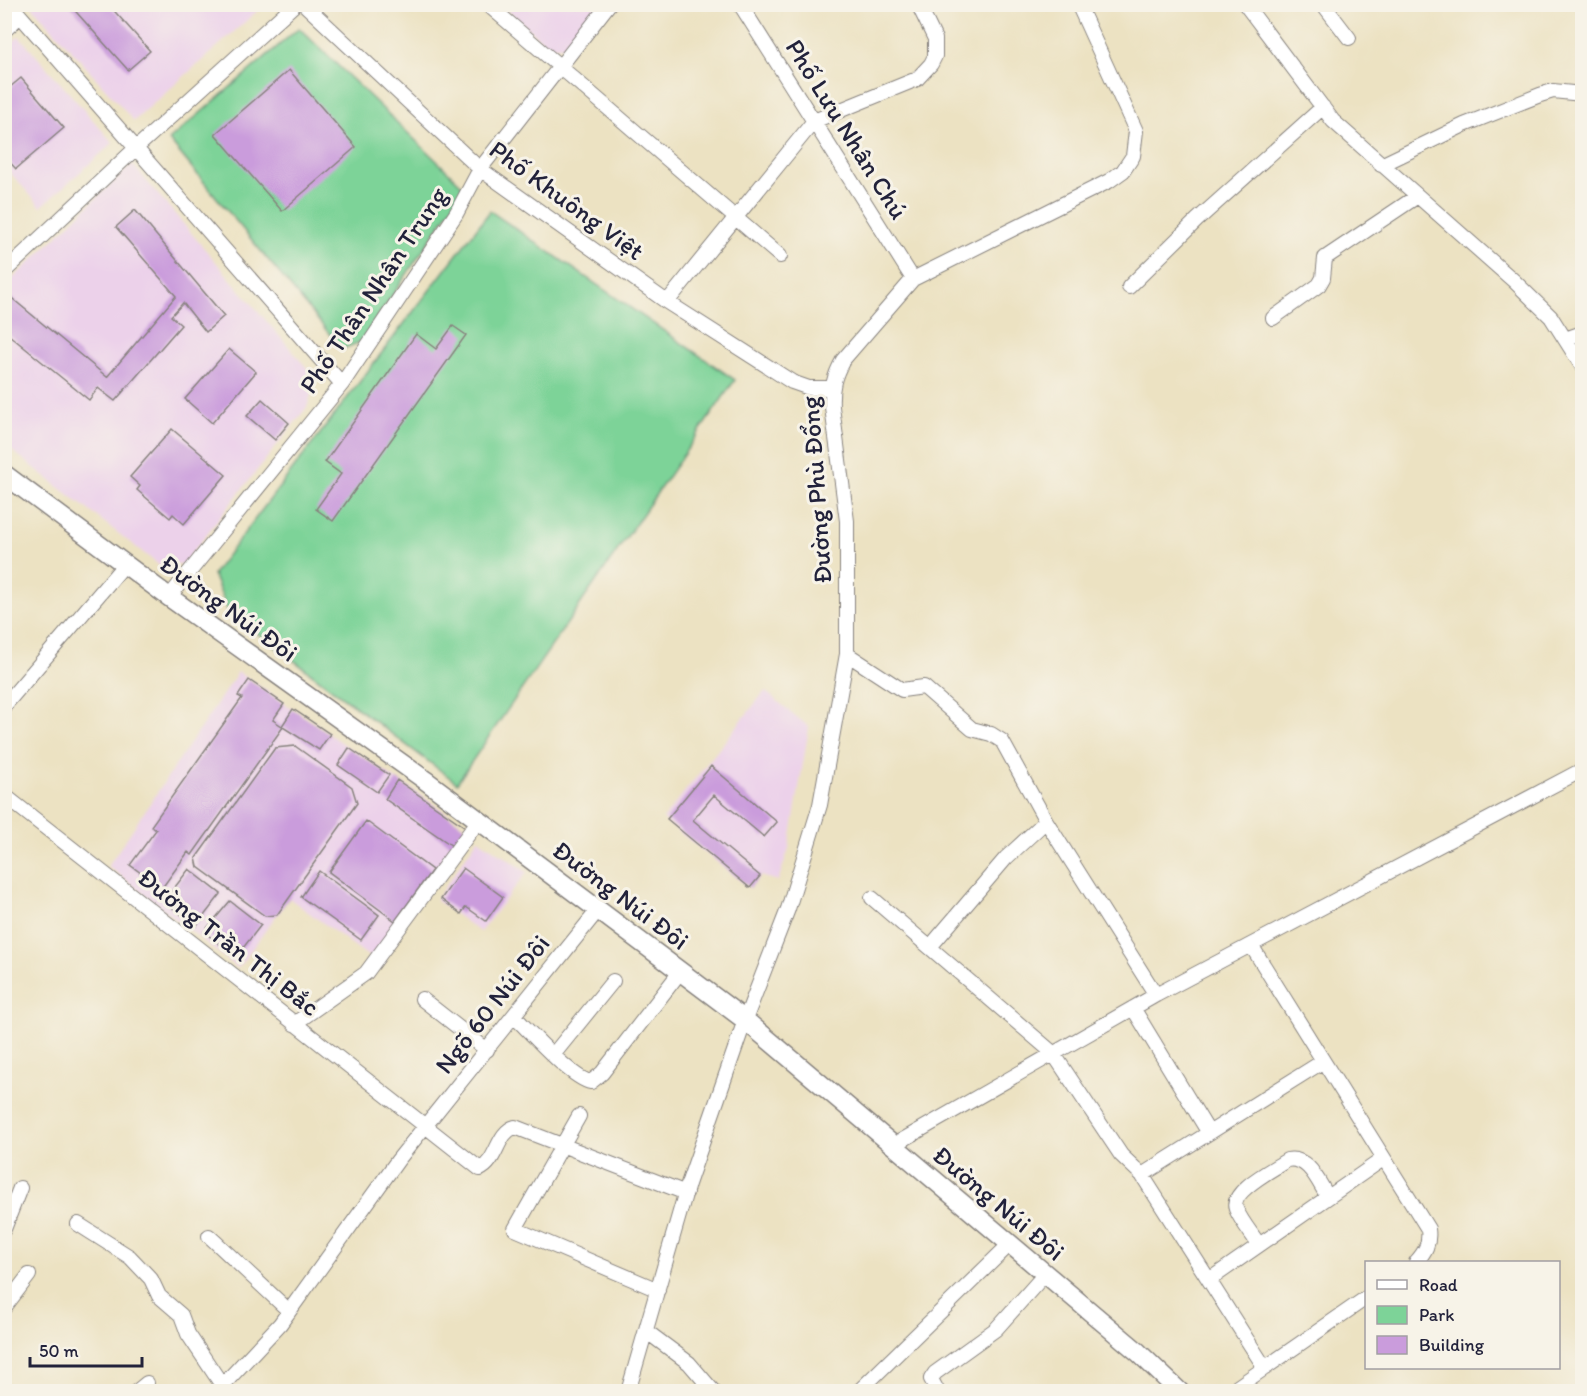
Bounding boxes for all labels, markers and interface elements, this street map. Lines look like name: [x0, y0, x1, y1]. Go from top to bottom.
street label: Phố Lưu Nhân Chú: [779, 33, 915, 225]
street label: Phố Khuông Việt: [483, 133, 651, 267]
street label: Phố Thân Nhân Trung: [292, 180, 454, 399]
street label: Đường Phù Đổng: [793, 394, 839, 585]
street label: Đường Núi Đôi: [154, 547, 304, 669]
street label: Đường Núi Đôi: [547, 833, 695, 957]
street label: Đường Trần Thị Bắc: [132, 861, 326, 1023]
street label: Ngõ 60 Núi Đôi: [428, 928, 556, 1080]
street label: Đường Núi Đôi: [927, 1139, 1071, 1267]
legend: [1365, 1261, 1560, 1369]
text: Road: [1419, 1274, 1458, 1296]
text: Park: [1419, 1304, 1454, 1326]
scale bar: [30, 1330, 142, 1368]
text: Building: [1419, 1334, 1485, 1356]
text: 50 m: [39, 1340, 79, 1362]

